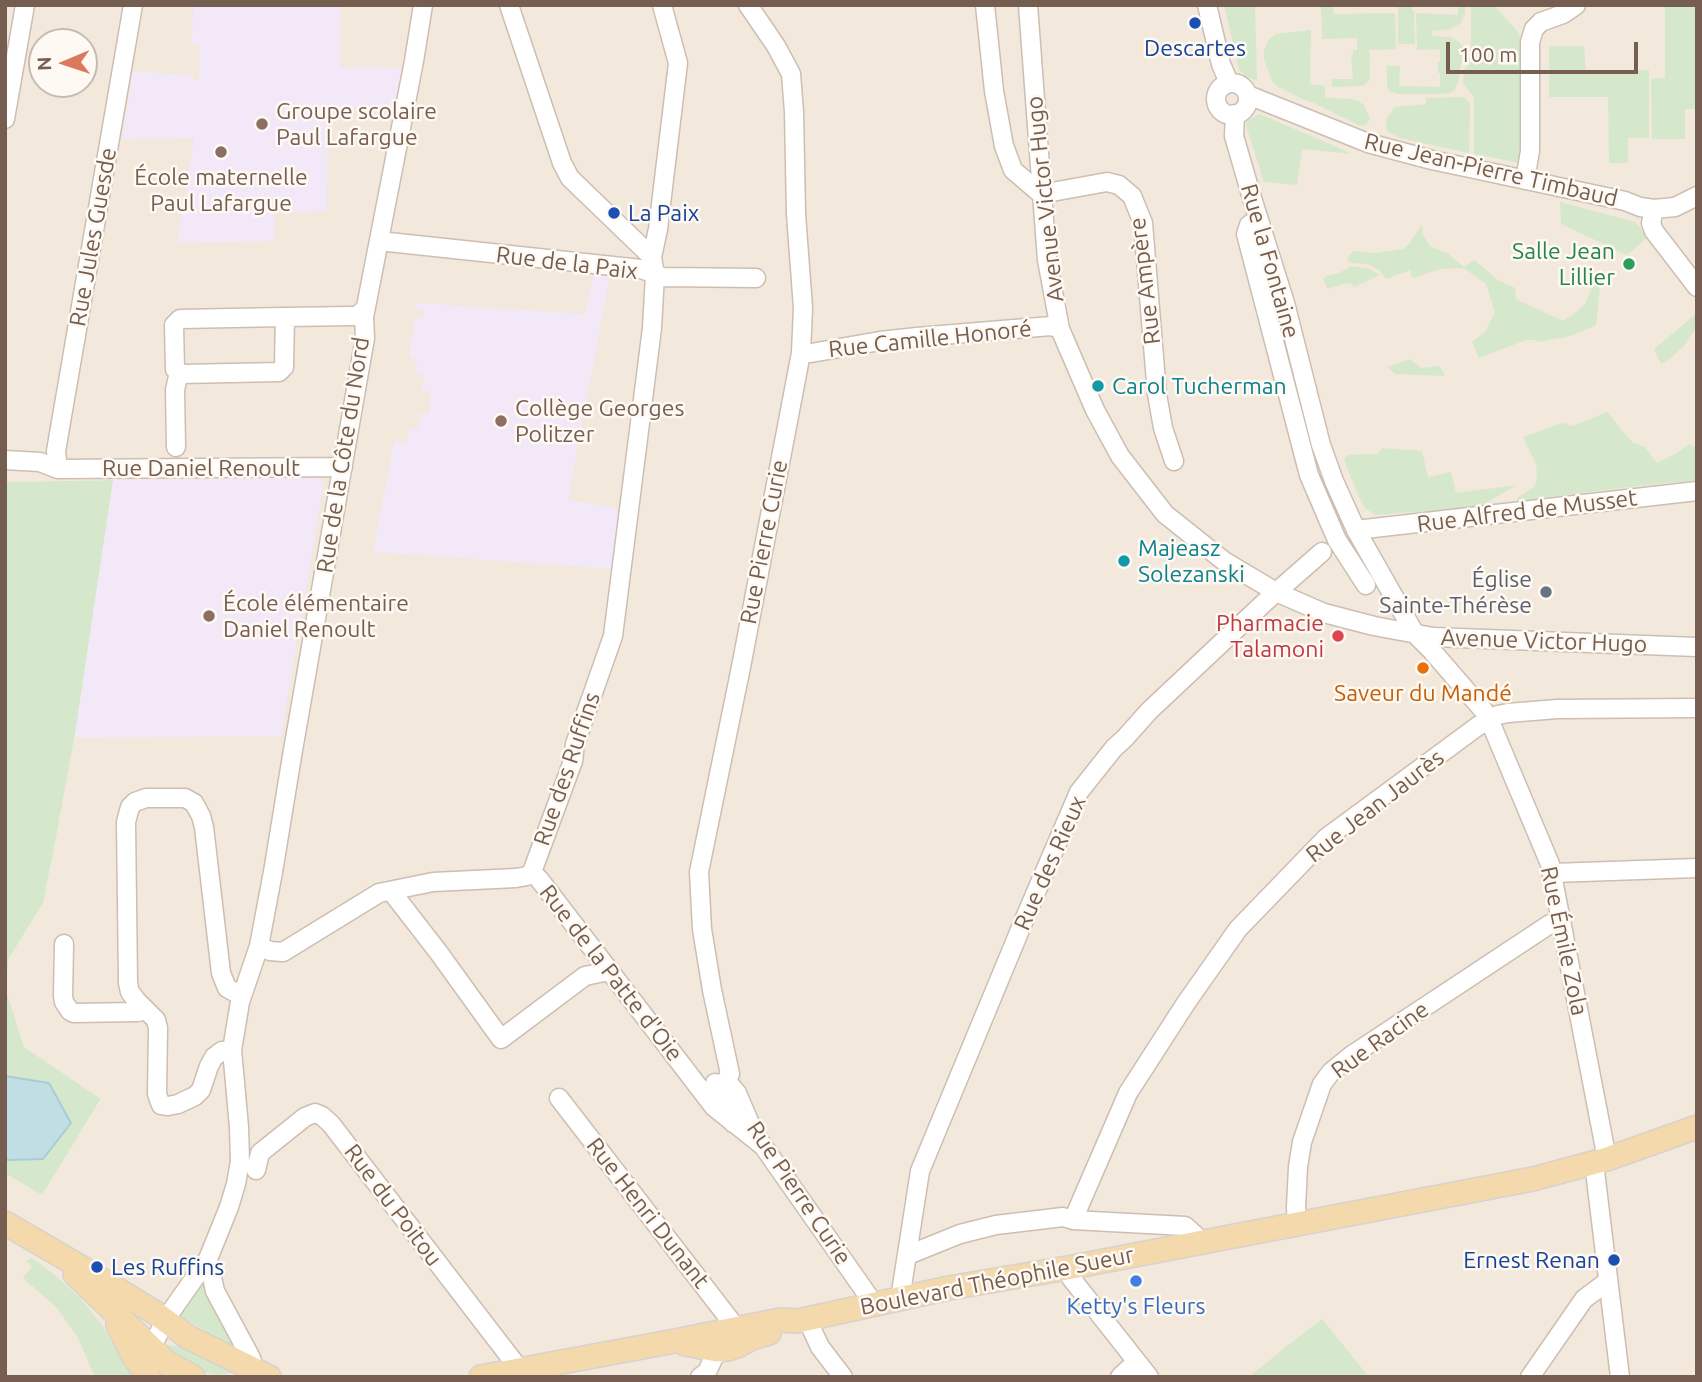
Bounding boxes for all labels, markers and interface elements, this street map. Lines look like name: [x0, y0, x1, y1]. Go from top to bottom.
marker: Descartes: [1187, 15, 1203, 31]
north arrow: [28, 28, 98, 98]
scale bar: [1450, 28, 1642, 72]
place label: Descartes: [1144, 34, 1246, 62]
text: 100 m: [1459, 42, 1517, 66]
text: N: [33, 56, 55, 71]
street label: Avenue Victor Hugo: [1020, 95, 1070, 303]
place label: Groupe scolaire Paul Lafargue: [276, 97, 437, 151]
marker: Groupe scolaire Paul Lafargue: [254, 116, 270, 132]
street label: Rue Jean-Pierre Timbaud: [1362, 127, 1620, 213]
marker: École maternelle Paul Lafargue: [213, 144, 229, 160]
street label: Rue Jules Guesde: [64, 145, 122, 329]
place label: École maternelle Paul Lafargue: [134, 163, 308, 217]
street label: Rue la Fontaine: [1235, 181, 1305, 341]
place label: La Paix: [628, 199, 699, 227]
marker: La Paix: [606, 205, 622, 221]
street label: Rue Ampère: [1124, 216, 1166, 346]
place label: Salle Jean Lillier: [1512, 237, 1615, 291]
street label: Rue de la Paix: [495, 241, 639, 285]
marker: Salle Jean Lillier: [1621, 256, 1637, 272]
street label: Rue Camille Honoré: [827, 315, 1033, 363]
street label: Rue de la Côte du Nord: [311, 335, 375, 575]
place label: Carol Tucherman: [1112, 372, 1287, 400]
marker: Carol Tucherman: [1090, 378, 1106, 394]
place label: Collège Georges Politzer: [515, 394, 684, 448]
marker: Collège Georges Politzer: [493, 413, 509, 429]
street label: Rue Daniel Renoult: [102, 454, 300, 482]
street label: Rue Pierre Curie: [735, 457, 793, 627]
street label: Rue Alfred de Musset: [1415, 484, 1639, 538]
place label: Majeasz Solezanski: [1138, 534, 1245, 588]
marker: Majeasz Solezanski: [1116, 553, 1132, 569]
place label: Église Sainte-Thérèse: [1379, 565, 1532, 619]
marker: Église Sainte-Thérèse: [1538, 584, 1554, 600]
place label: École élémentaire Daniel Renoult: [223, 589, 409, 643]
marker: École élémentaire Daniel Renoult: [201, 608, 217, 624]
place label: Pharmacie Talamoni: [1216, 609, 1324, 663]
street label: Avenue Victor Hugo: [1440, 624, 1648, 658]
marker: Pharmacie Talamoni: [1330, 628, 1346, 644]
marker: Saveur du Mandé: [1415, 660, 1431, 676]
place label: Saveur du Mandé: [1334, 679, 1512, 707]
street label: Rue des Ruffins: [528, 689, 606, 849]
street label: Rue Jean Jaurès: [1301, 744, 1449, 868]
street label: Rue des Rieux: [1008, 792, 1092, 934]
street label: Rue Émile Zola: [1535, 864, 1593, 1018]
street label: Rue de la Patte d'Oie: [534, 879, 688, 1067]
street label: Rue Racine: [1326, 995, 1434, 1085]
street label: Rue Pierre Curie: [741, 1116, 857, 1270]
street label: Rue Henri Dunant: [581, 1132, 715, 1294]
street label: Rue du Poitou: [338, 1139, 448, 1271]
street label: Boulevard Théophile Sueur: [858, 1241, 1136, 1321]
place label: Ernest Renan: [1463, 1246, 1600, 1274]
marker: Ernest Renan: [1606, 1252, 1622, 1268]
place label: Les Ruffins: [111, 1253, 224, 1281]
marker: Les Ruffins: [89, 1259, 105, 1275]
marker: Ketty's Fleurs: [1128, 1273, 1144, 1289]
place label: Ketty's Fleurs: [1066, 1292, 1206, 1320]

